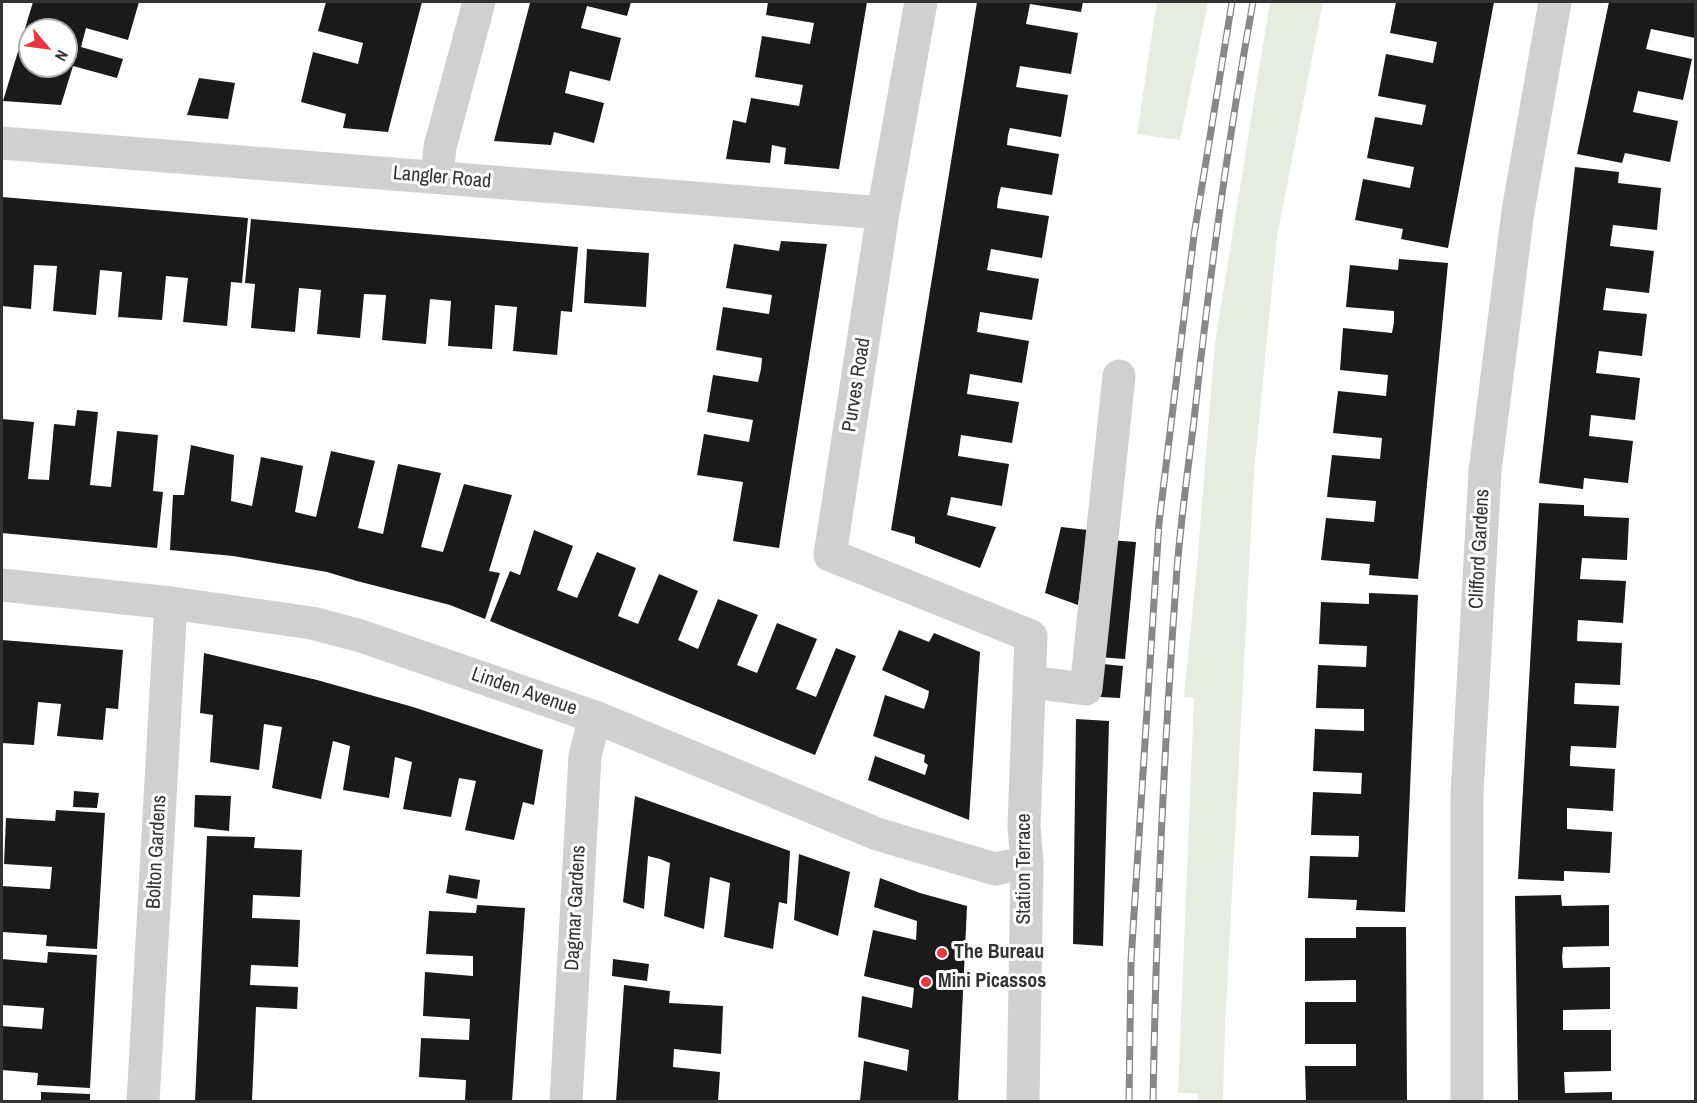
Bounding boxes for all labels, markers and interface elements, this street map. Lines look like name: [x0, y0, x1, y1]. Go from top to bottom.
north arrow: [18, 18, 78, 78]
text: N: [50, 46, 74, 65]
street label: Langler Road: [392, 162, 492, 194]
street label: Purves Road: [838, 336, 876, 434]
street label: Clifford Gardens: [1465, 488, 1495, 610]
street label: Linden Avenue: [468, 663, 580, 721]
street label: Bolton Gardens: [142, 794, 172, 910]
street label: Station Terrace: [1013, 813, 1037, 925]
street label: Dagmar Gardens: [561, 845, 591, 971]
place label: The Bureau: [954, 941, 1044, 965]
marker: The Bureau: [935, 946, 949, 960]
place label: Mini Picassos: [938, 970, 1046, 994]
marker: Mini Picassos: [919, 975, 933, 989]

